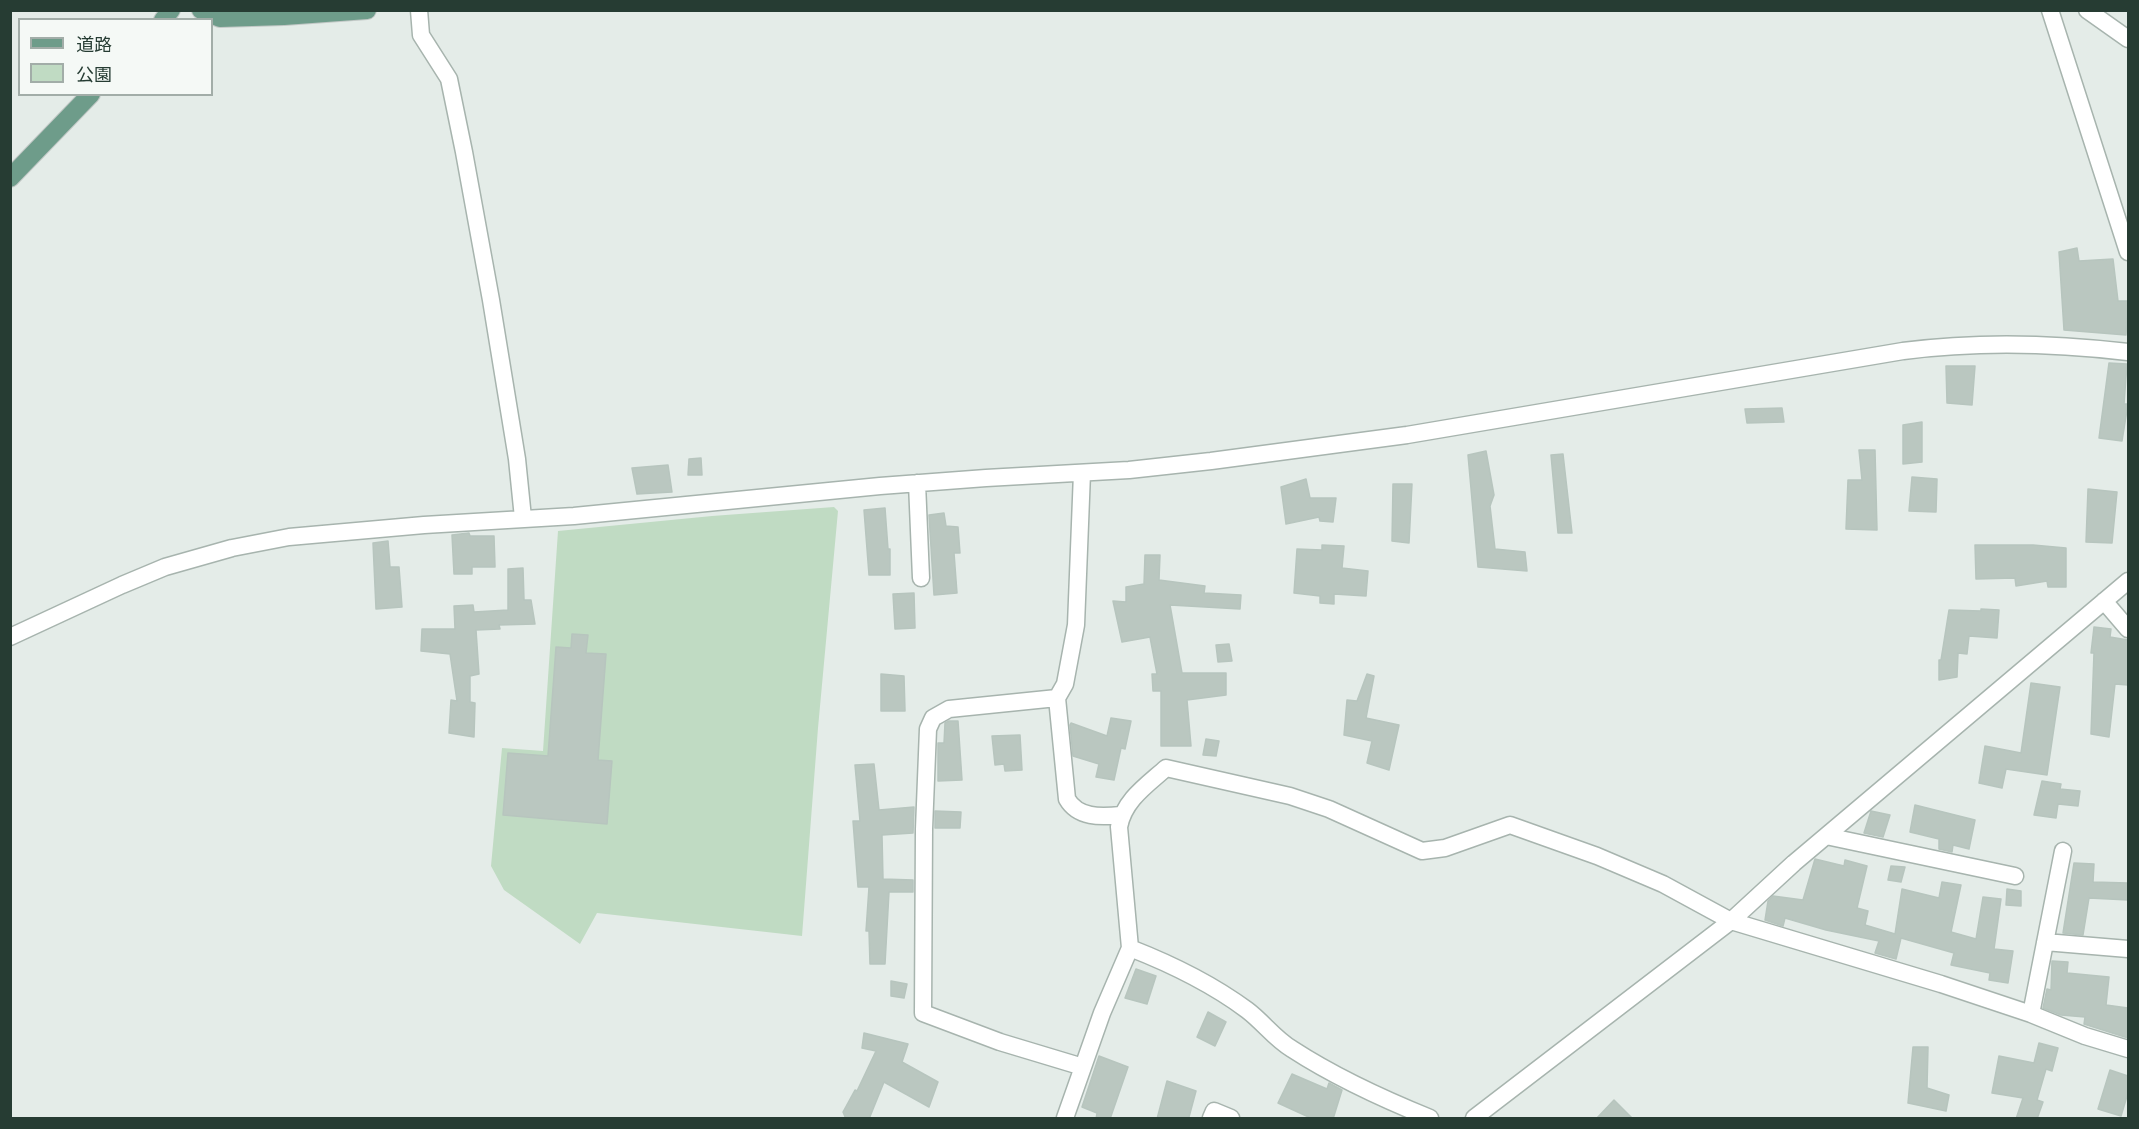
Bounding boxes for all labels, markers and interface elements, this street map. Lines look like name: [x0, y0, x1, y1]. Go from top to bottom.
legend: [18, 18, 213, 96]
text: 道路: [76, 33, 112, 55]
text: 公園: [76, 63, 112, 85]

